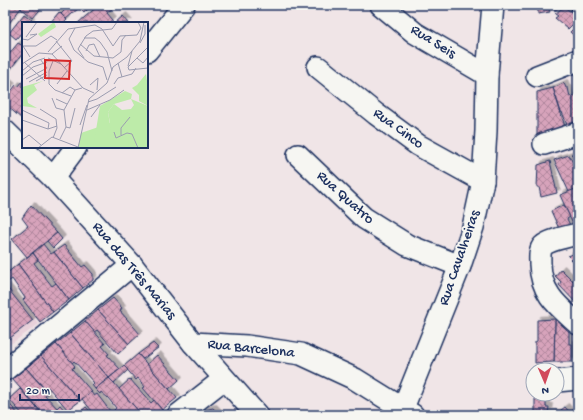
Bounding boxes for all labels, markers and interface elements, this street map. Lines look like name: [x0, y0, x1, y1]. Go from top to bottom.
street label: Rua Seis: [407, 21, 459, 63]
inset map: [22, 22, 148, 148]
street label: Rua Cinco: [369, 105, 427, 154]
street label: Rua Quatro: [312, 167, 378, 229]
street label: Rua Cavalheiras: [435, 207, 485, 308]
street label: Rua das Três Marias: [88, 218, 180, 324]
street label: Rua Barcelona: [207, 335, 296, 363]
north arrow: [525, 362, 565, 402]
scale bar: [20, 376, 79, 402]
text: N: [541, 384, 549, 396]
text: 20 m: [26, 385, 51, 399]

